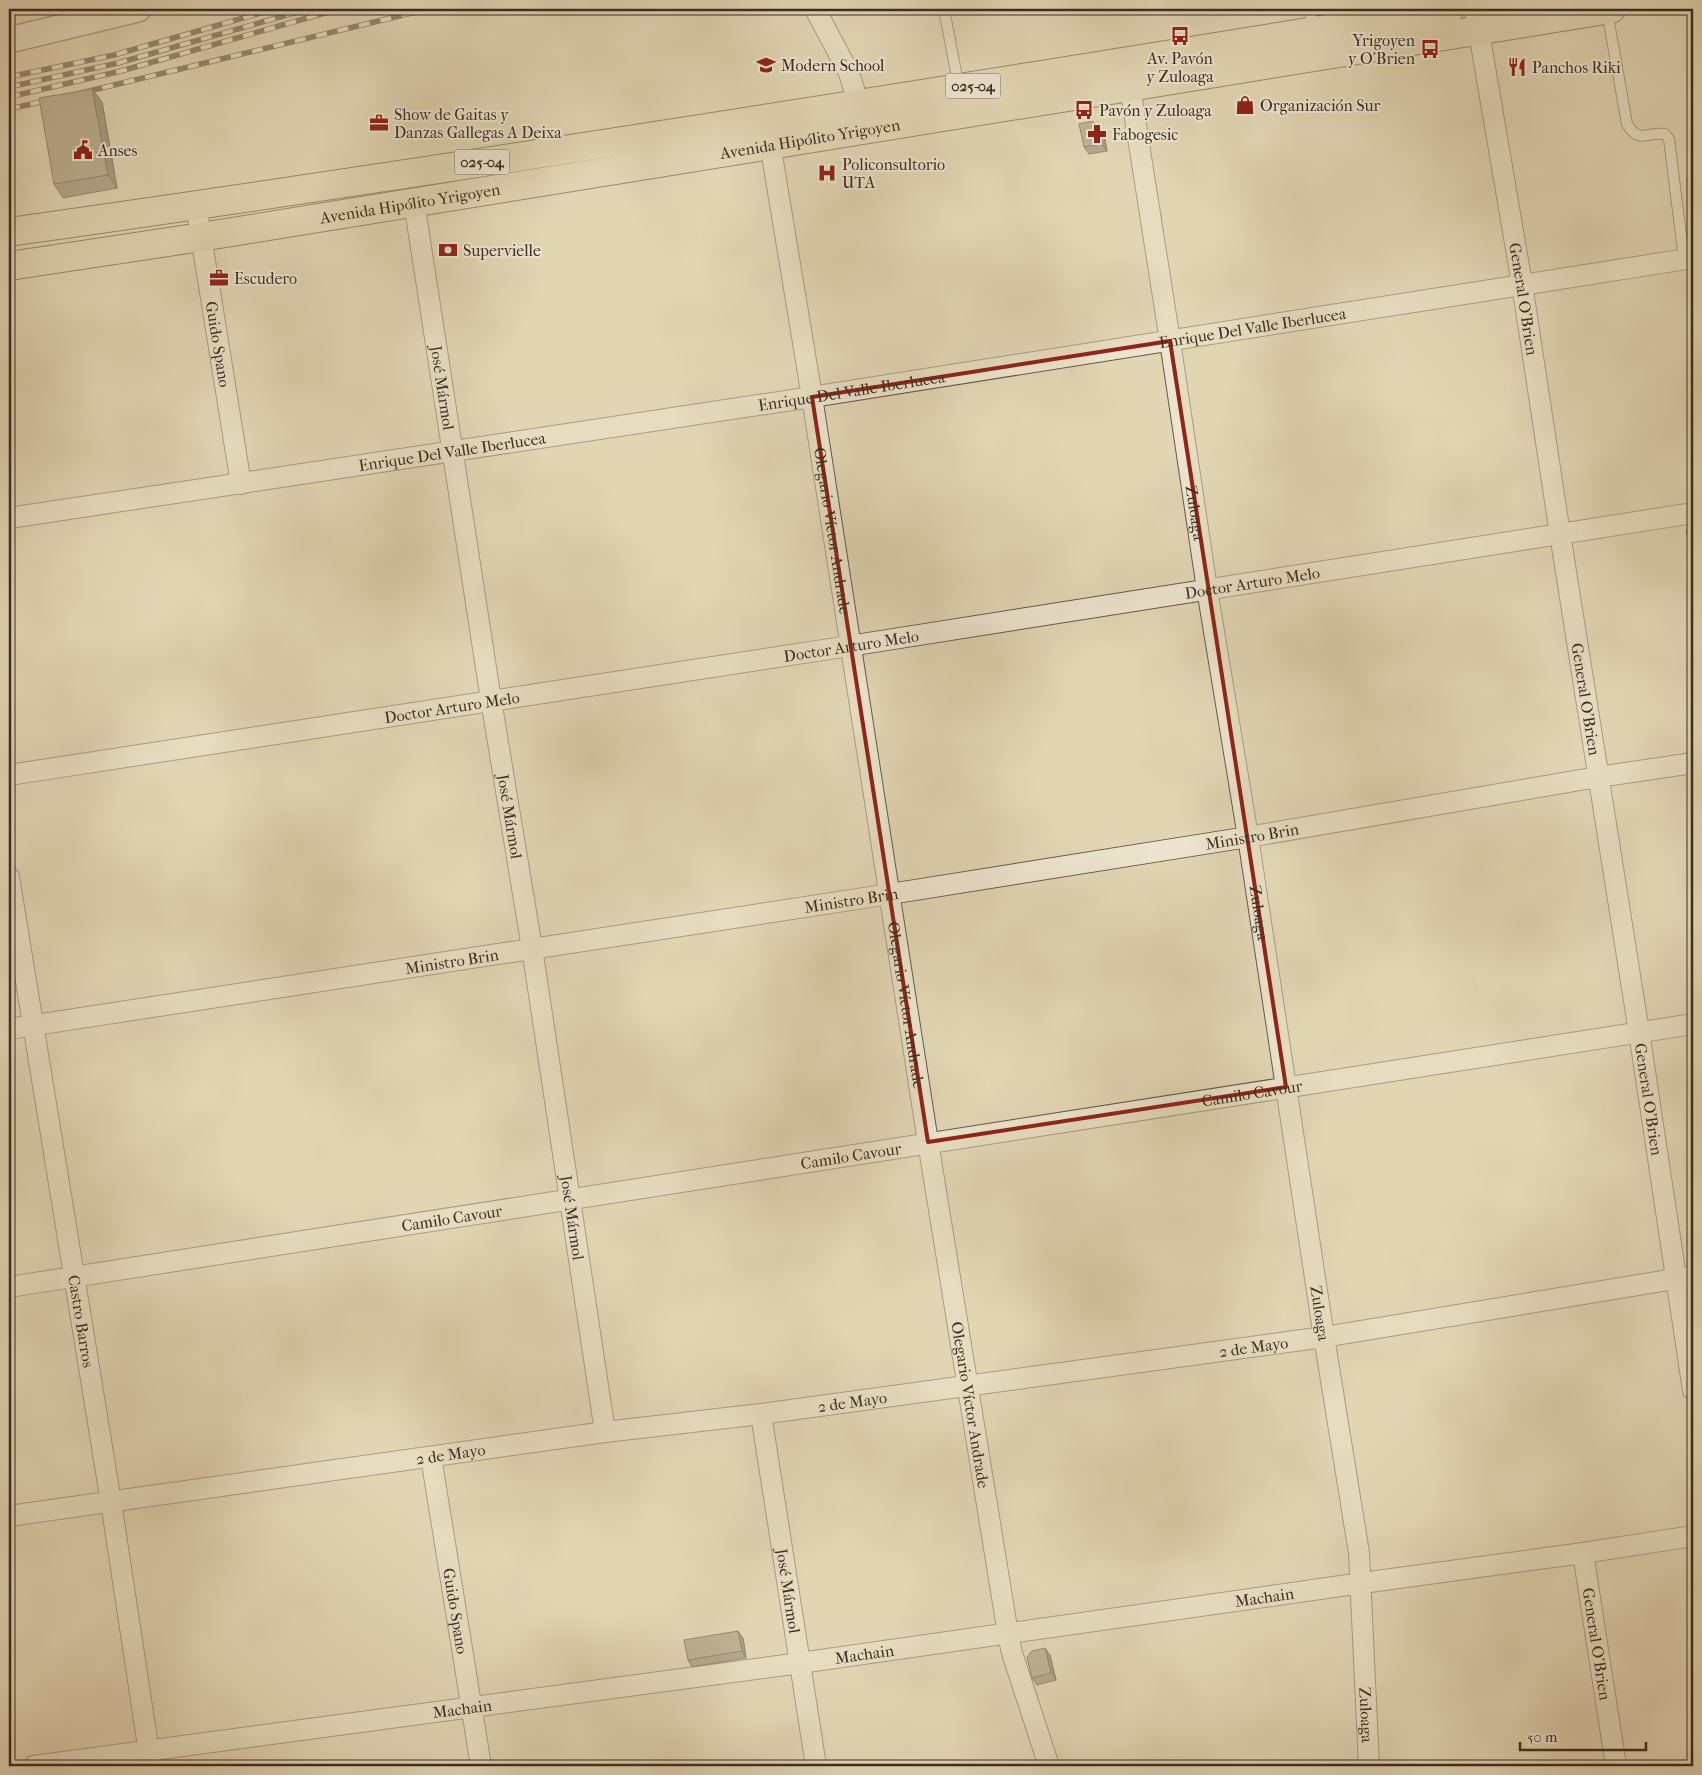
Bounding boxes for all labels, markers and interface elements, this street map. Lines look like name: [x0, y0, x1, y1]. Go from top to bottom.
bus stop icon: Av. Pavón y Zuloaga: [1169, 25, 1191, 47]
place label: Yrigoyen y O'Brien: [1348, 31, 1416, 68]
bus stop icon: Yrigoyen y O'Brien: [1419, 38, 1441, 60]
place label: Av. Pavón y Zuloaga: [1146, 49, 1214, 86]
school or university icon: Modern School: [755, 54, 777, 76]
place label: Modern School: [781, 56, 885, 75]
restaurant icon: Panchos Riki: [1506, 56, 1528, 78]
place label: Panchos Riki: [1532, 58, 1621, 77]
road number: 025-04: [946, 74, 1000, 98]
shop icon: Organización Sur: [1234, 94, 1256, 116]
place label: Organización Sur: [1260, 96, 1381, 115]
bus stop icon: Pavón y Zuloaga: [1073, 99, 1095, 121]
place label: Pavón y Zuloaga: [1099, 101, 1212, 120]
place label: Show de Gaitas y Danzas Gallegas A Deixa: [394, 105, 562, 142]
office icon: Show de Gaitas y Danzas Gallegas A Deixa: [368, 112, 390, 134]
street label: Avenida Hipólito Yrigoyen: [717, 115, 902, 163]
pharmacy icon: Fabogesic: [1086, 123, 1108, 145]
place label: Fabogesic: [1112, 125, 1178, 144]
public building icon: Anses: [72, 139, 94, 161]
place label: Anses: [97, 141, 137, 160]
road number: 025-04: [454, 150, 510, 174]
place label: Policonsultorio UTA: [842, 155, 945, 192]
hospital icon: Policonsultorio UTA: [816, 162, 838, 184]
street label: Avenida Hipólito Yrigoyen: [318, 179, 502, 227]
bank icon: Supervielle: [437, 239, 459, 261]
place label: Supervielle: [463, 241, 541, 260]
street label: General O'Brien: [1506, 241, 1542, 357]
office icon: Escudero: [208, 267, 230, 289]
place label: Escudero: [234, 269, 297, 288]
street label: Guido Spano: [202, 300, 235, 389]
street label: Enrique Del Valle Iberlucea: [1158, 303, 1348, 352]
street label: José Mármol: [426, 342, 459, 432]
street label: Enrique Del Valle Iberlucea: [757, 367, 947, 415]
street label: Enrique Del Valle Iberlucea: [357, 428, 547, 475]
street label: Olegario Víctor Andrade: [810, 446, 855, 616]
street label: Zuloaga: [1182, 484, 1209, 542]
street label: Doctor Arturo Melo: [1183, 562, 1321, 602]
street label: Doctor Arturo Melo: [782, 626, 920, 665]
street label: General O'Brien: [1568, 641, 1605, 757]
street label: Doctor Arturo Melo: [383, 687, 521, 727]
street label: José Mármol: [494, 771, 527, 861]
street label: Ministro Brin: [1204, 819, 1301, 853]
street label: Ministro Brin: [803, 883, 900, 917]
street label: Zuloaga: [1246, 884, 1273, 942]
street label: Olegario Víctor Andrade: [884, 920, 929, 1090]
street label: Ministro Brin: [404, 944, 501, 978]
street label: General O'Brien: [1631, 1042, 1667, 1157]
street label: Camilo Cavour: [1200, 1076, 1304, 1110]
street label: Camilo Cavour: [799, 1138, 903, 1173]
street label: José Mármol: [557, 1172, 589, 1262]
street label: Camilo Cavour: [400, 1201, 503, 1235]
street label: Castro Barros: [65, 1273, 98, 1369]
street label: Zuloaga: [1307, 1284, 1334, 1343]
street label: Olegario Víctor Andrade: [948, 1320, 994, 1490]
street label: 2 de Mayo: [1218, 1332, 1289, 1361]
street label: 2 de Mayo: [816, 1387, 888, 1416]
street label: 2 de Mayo: [415, 1439, 487, 1468]
street label: José Mármol: [772, 1545, 805, 1635]
street label: Guido Spano: [440, 1567, 472, 1655]
street label: Machain: [1234, 1583, 1296, 1610]
street label: General O'Brien: [1579, 1586, 1615, 1702]
street label: Machain: [834, 1640, 896, 1667]
street label: Zuloaga: [1356, 1687, 1377, 1744]
street label: Machain: [431, 1695, 494, 1722]
scale bar: [1520, 1720, 1646, 1752]
text: 50 m: [1527, 1728, 1558, 1746]

